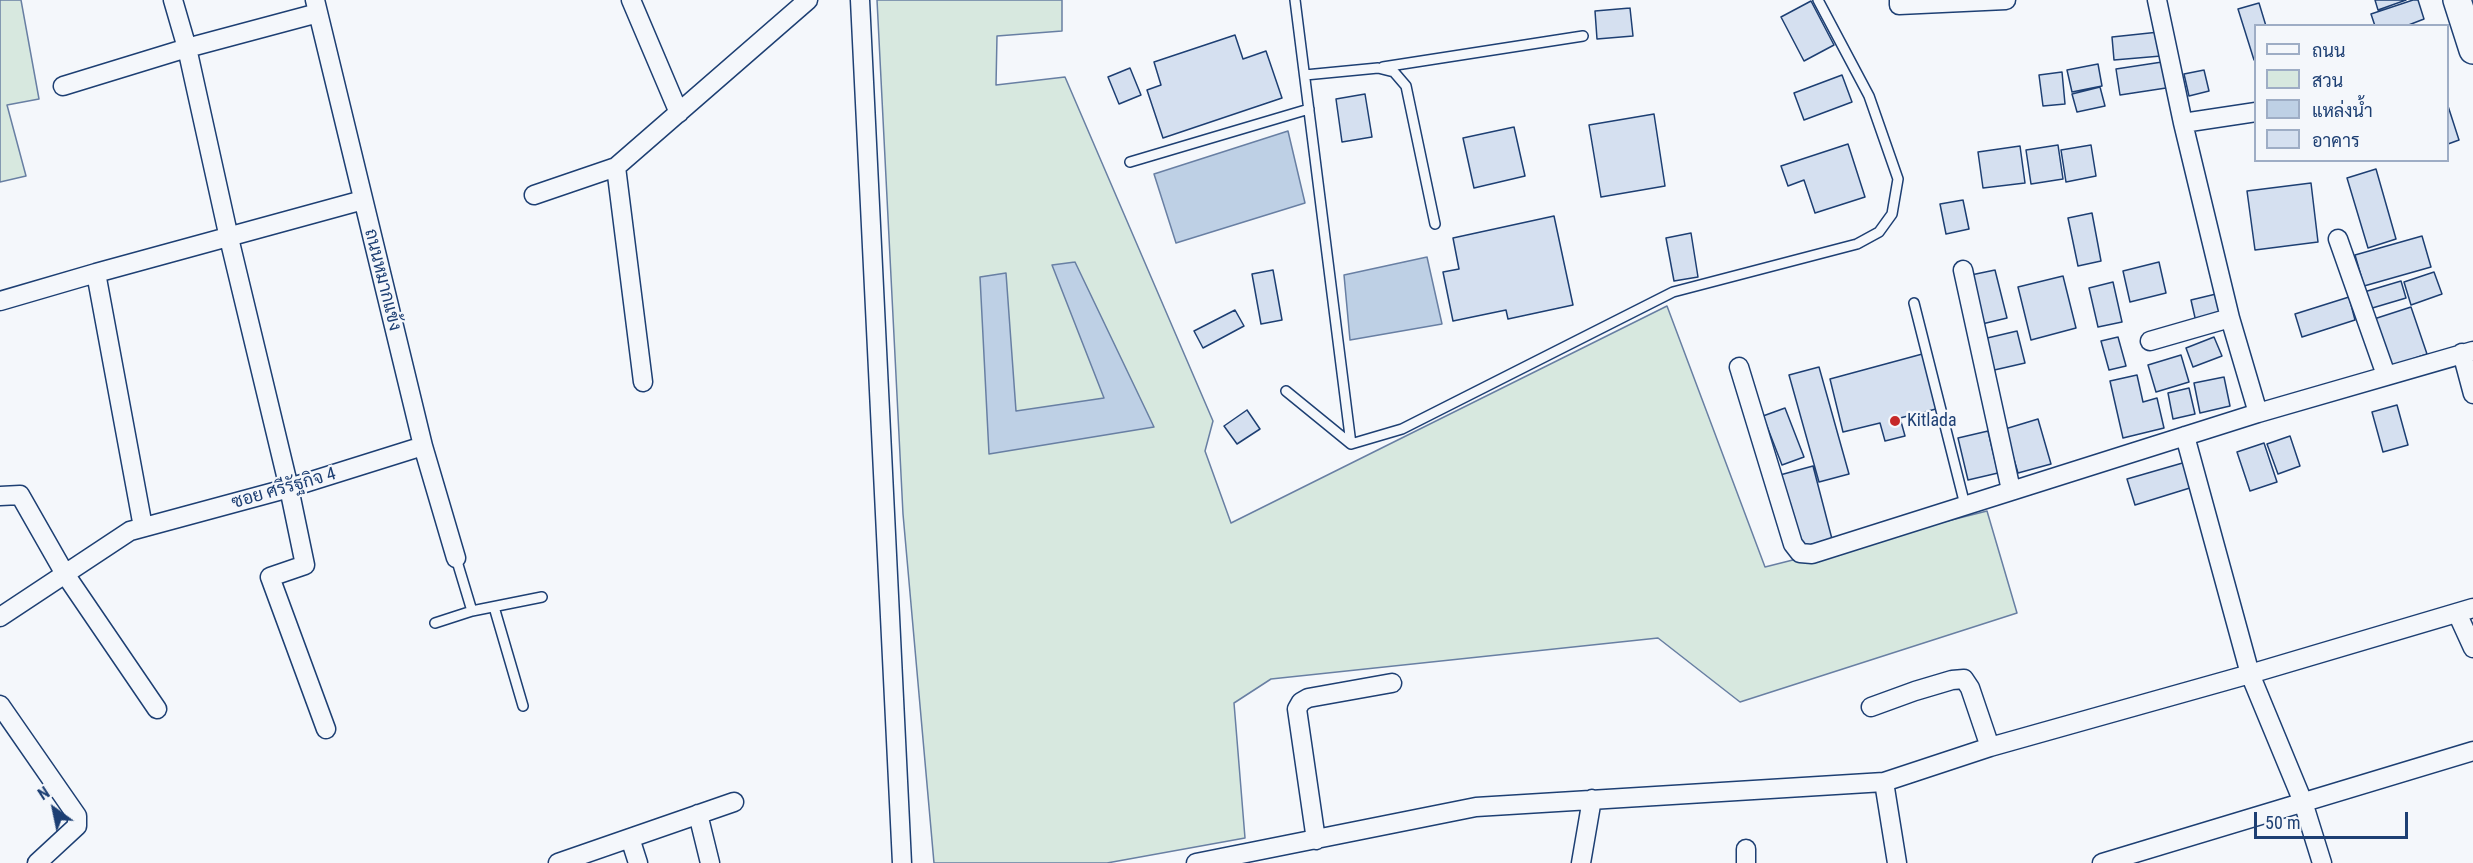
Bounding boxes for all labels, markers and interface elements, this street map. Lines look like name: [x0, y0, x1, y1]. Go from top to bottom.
legend: [2254, 24, 2449, 162]
text: ถนน: [2312, 40, 2345, 61]
text: สวน: [2312, 70, 2343, 91]
text: แหล่งน้ำ: [2312, 100, 2373, 121]
text: อาคาร: [2312, 130, 2360, 151]
street label: ถนนหมากแข้ง: [359, 227, 405, 333]
place label: Kitlada: [1907, 410, 1957, 432]
marker: Kitlada: [1888, 414, 1902, 428]
street label: ซอย ศรีรัฐกิจ 4: [229, 464, 339, 514]
north arrow: [24, 779, 84, 839]
text: N: [35, 783, 53, 804]
scale bar: [2257, 800, 2412, 838]
text: 50 m: [2265, 812, 2300, 833]

